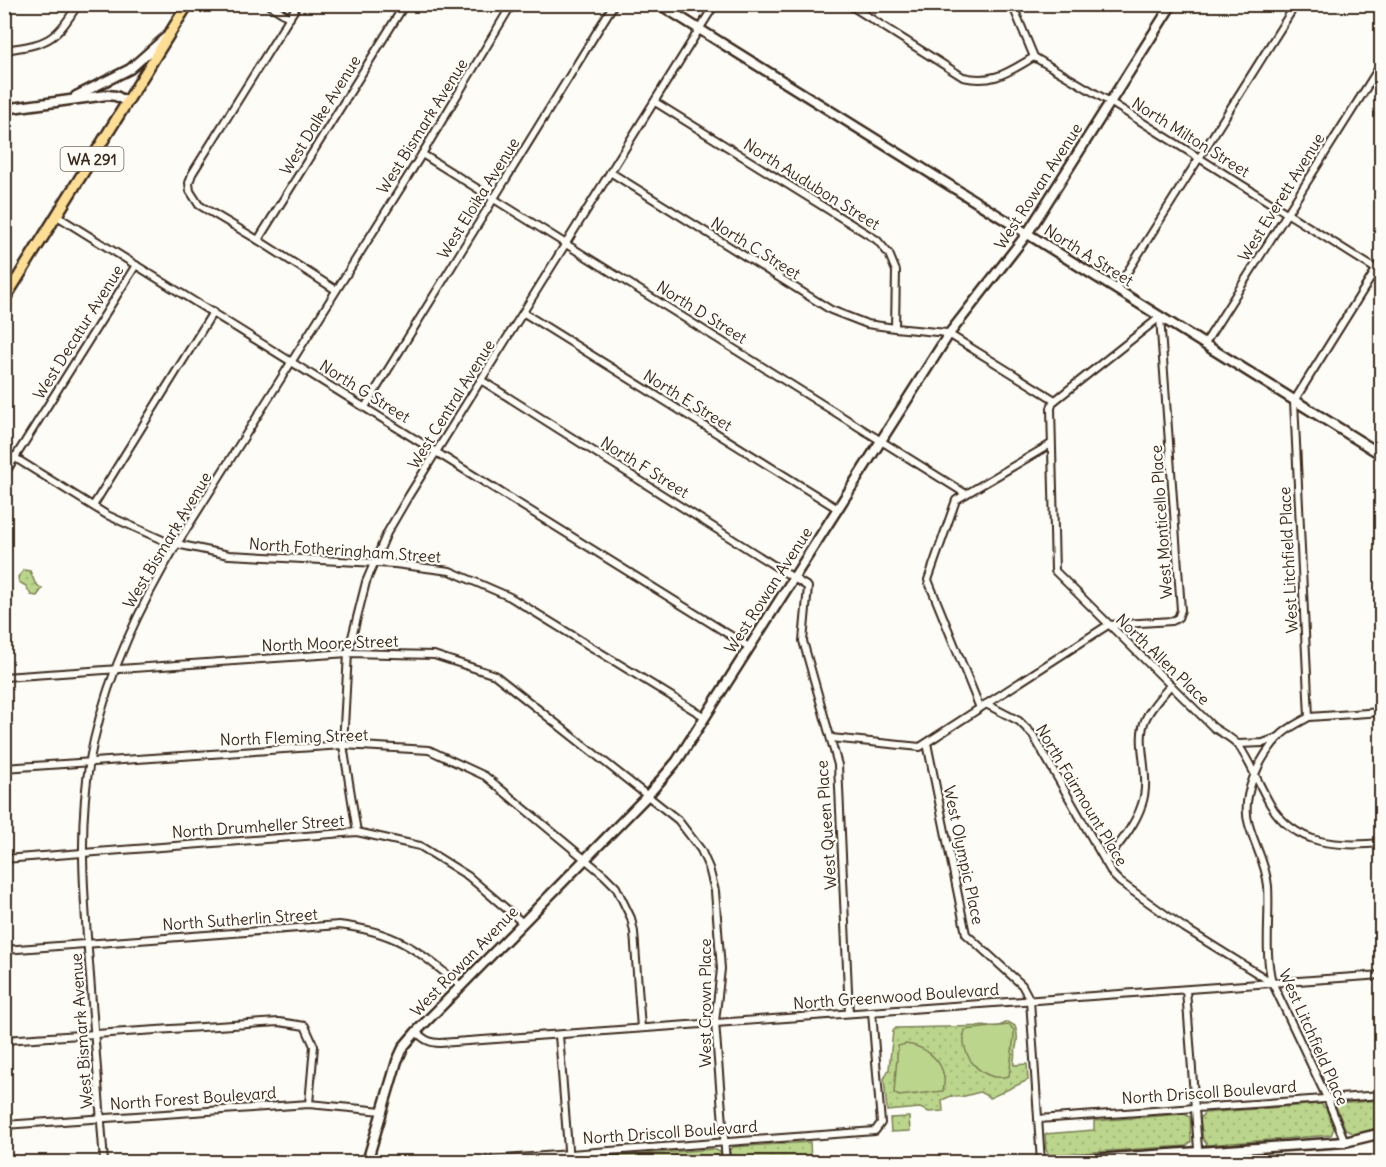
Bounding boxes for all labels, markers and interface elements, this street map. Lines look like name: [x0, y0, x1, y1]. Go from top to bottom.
street label: West Dalke Avenue: [275, 52, 365, 178]
street label: West Bismark Avenue: [372, 55, 472, 197]
street label: North Milton Street: [1128, 93, 1254, 182]
street label: West Rowan Avenue: [990, 119, 1086, 253]
street label: West Everett Avenue: [1233, 129, 1329, 265]
street label: West Eloika Avenue: [433, 134, 523, 262]
street label: North Audubon Street: [740, 134, 884, 234]
road number: WA 291: [60, 147, 124, 171]
street label: North C Street: [707, 213, 805, 284]
street label: North A Street: [1041, 220, 1138, 291]
street label: West Decatur Avenue: [28, 261, 128, 403]
street label: North D Street: [653, 276, 751, 348]
street label: West Central Avenue: [403, 336, 499, 472]
street label: North G Street: [316, 355, 414, 427]
street label: North E Street: [640, 365, 737, 436]
street label: North F Street: [597, 432, 693, 502]
street label: West Monticello Place: [1146, 444, 1176, 600]
street label: West Bismark Avenue: [118, 468, 216, 612]
street label: West Litchfield Place: [1274, 486, 1302, 634]
street label: West Rowan Avenue: [720, 523, 816, 657]
street label: North Fotheringham Street: [248, 533, 442, 567]
street label: North Allen Place: [1112, 609, 1214, 709]
street label: North Moore Street: [261, 631, 399, 655]
street label: North Fairmount Place: [1032, 720, 1132, 870]
street label: North Fleming Street: [219, 724, 369, 750]
street label: West Queen Place: [812, 760, 840, 890]
street label: West Olympic Place: [940, 784, 988, 926]
street label: North Drumheller Street: [171, 810, 345, 842]
street label: West Rowan Avenue: [406, 901, 522, 1021]
street label: North Sutherlin Street: [162, 904, 319, 934]
street label: West Crown Place: [695, 938, 715, 1068]
street label: West Bismark Avenue: [66, 953, 96, 1109]
street label: West Litchfield Place: [1275, 966, 1353, 1108]
street label: North Greenwood Boulevard: [792, 979, 1000, 1013]
street label: North Driscoll Boulevard: [1121, 1076, 1297, 1108]
street label: North Forest Boulevard: [109, 1082, 277, 1114]
street label: North Driscoll Boulevard: [582, 1116, 758, 1148]

